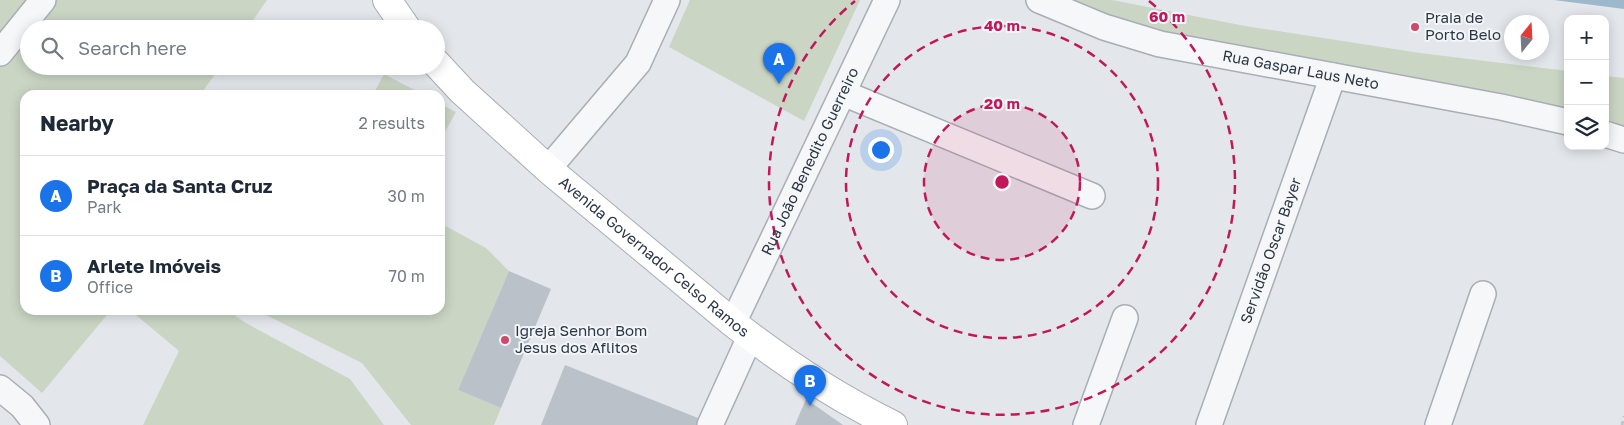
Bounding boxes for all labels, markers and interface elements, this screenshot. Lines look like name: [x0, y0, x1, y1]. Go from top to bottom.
text: 60 m: [1149, 7, 1185, 25]
place label: Praia de Porto Belo: [1425, 8, 1501, 43]
north arrow: [1504, 15, 1549, 60]
map controls: [1564, 15, 1609, 150]
button: +: [1564, 15, 1609, 60]
text: 40 m: [984, 16, 1020, 34]
search box: [20, 20, 445, 75]
marker: Praia de Porto Belo: [1409, 21, 1421, 33]
icon: search: [38, 34, 66, 62]
text: Search here: [78, 36, 187, 59]
pin: A: [763, 43, 795, 84]
street label: Rua Gaspar Laus Neto: [1221, 46, 1381, 92]
button: −: [1564, 60, 1609, 105]
street label: Rua João Benedito Guerreiro: [757, 64, 862, 258]
text: 20 m: [984, 94, 1020, 112]
button: layers: [1564, 105, 1609, 150]
text: Nearby: [40, 110, 114, 136]
text: 2 results: [359, 113, 425, 133]
your location: [868, 137, 894, 163]
street label: Avenida Governador Celso Ramos: [556, 172, 753, 340]
centre of rings: [993, 173, 1011, 191]
text: Praça da Santa Cruz: [87, 174, 273, 197]
street label: Servidão Oscar Bayer: [1236, 175, 1304, 326]
text: A: [50, 186, 62, 206]
text: 30 m: [388, 186, 425, 206]
text: Park: [87, 197, 122, 217]
text: Arlete Imóveis: [87, 254, 221, 277]
text: B: [50, 266, 62, 286]
text: 70 m: [388, 266, 425, 286]
text: Office: [87, 277, 133, 297]
place label: Igreja Senhor Bom Jesus dos Aflitos: [515, 321, 647, 356]
marker: Igreja Senhor Bom Jesus dos Aflitos: [499, 334, 511, 346]
pin: B: [794, 365, 826, 406]

